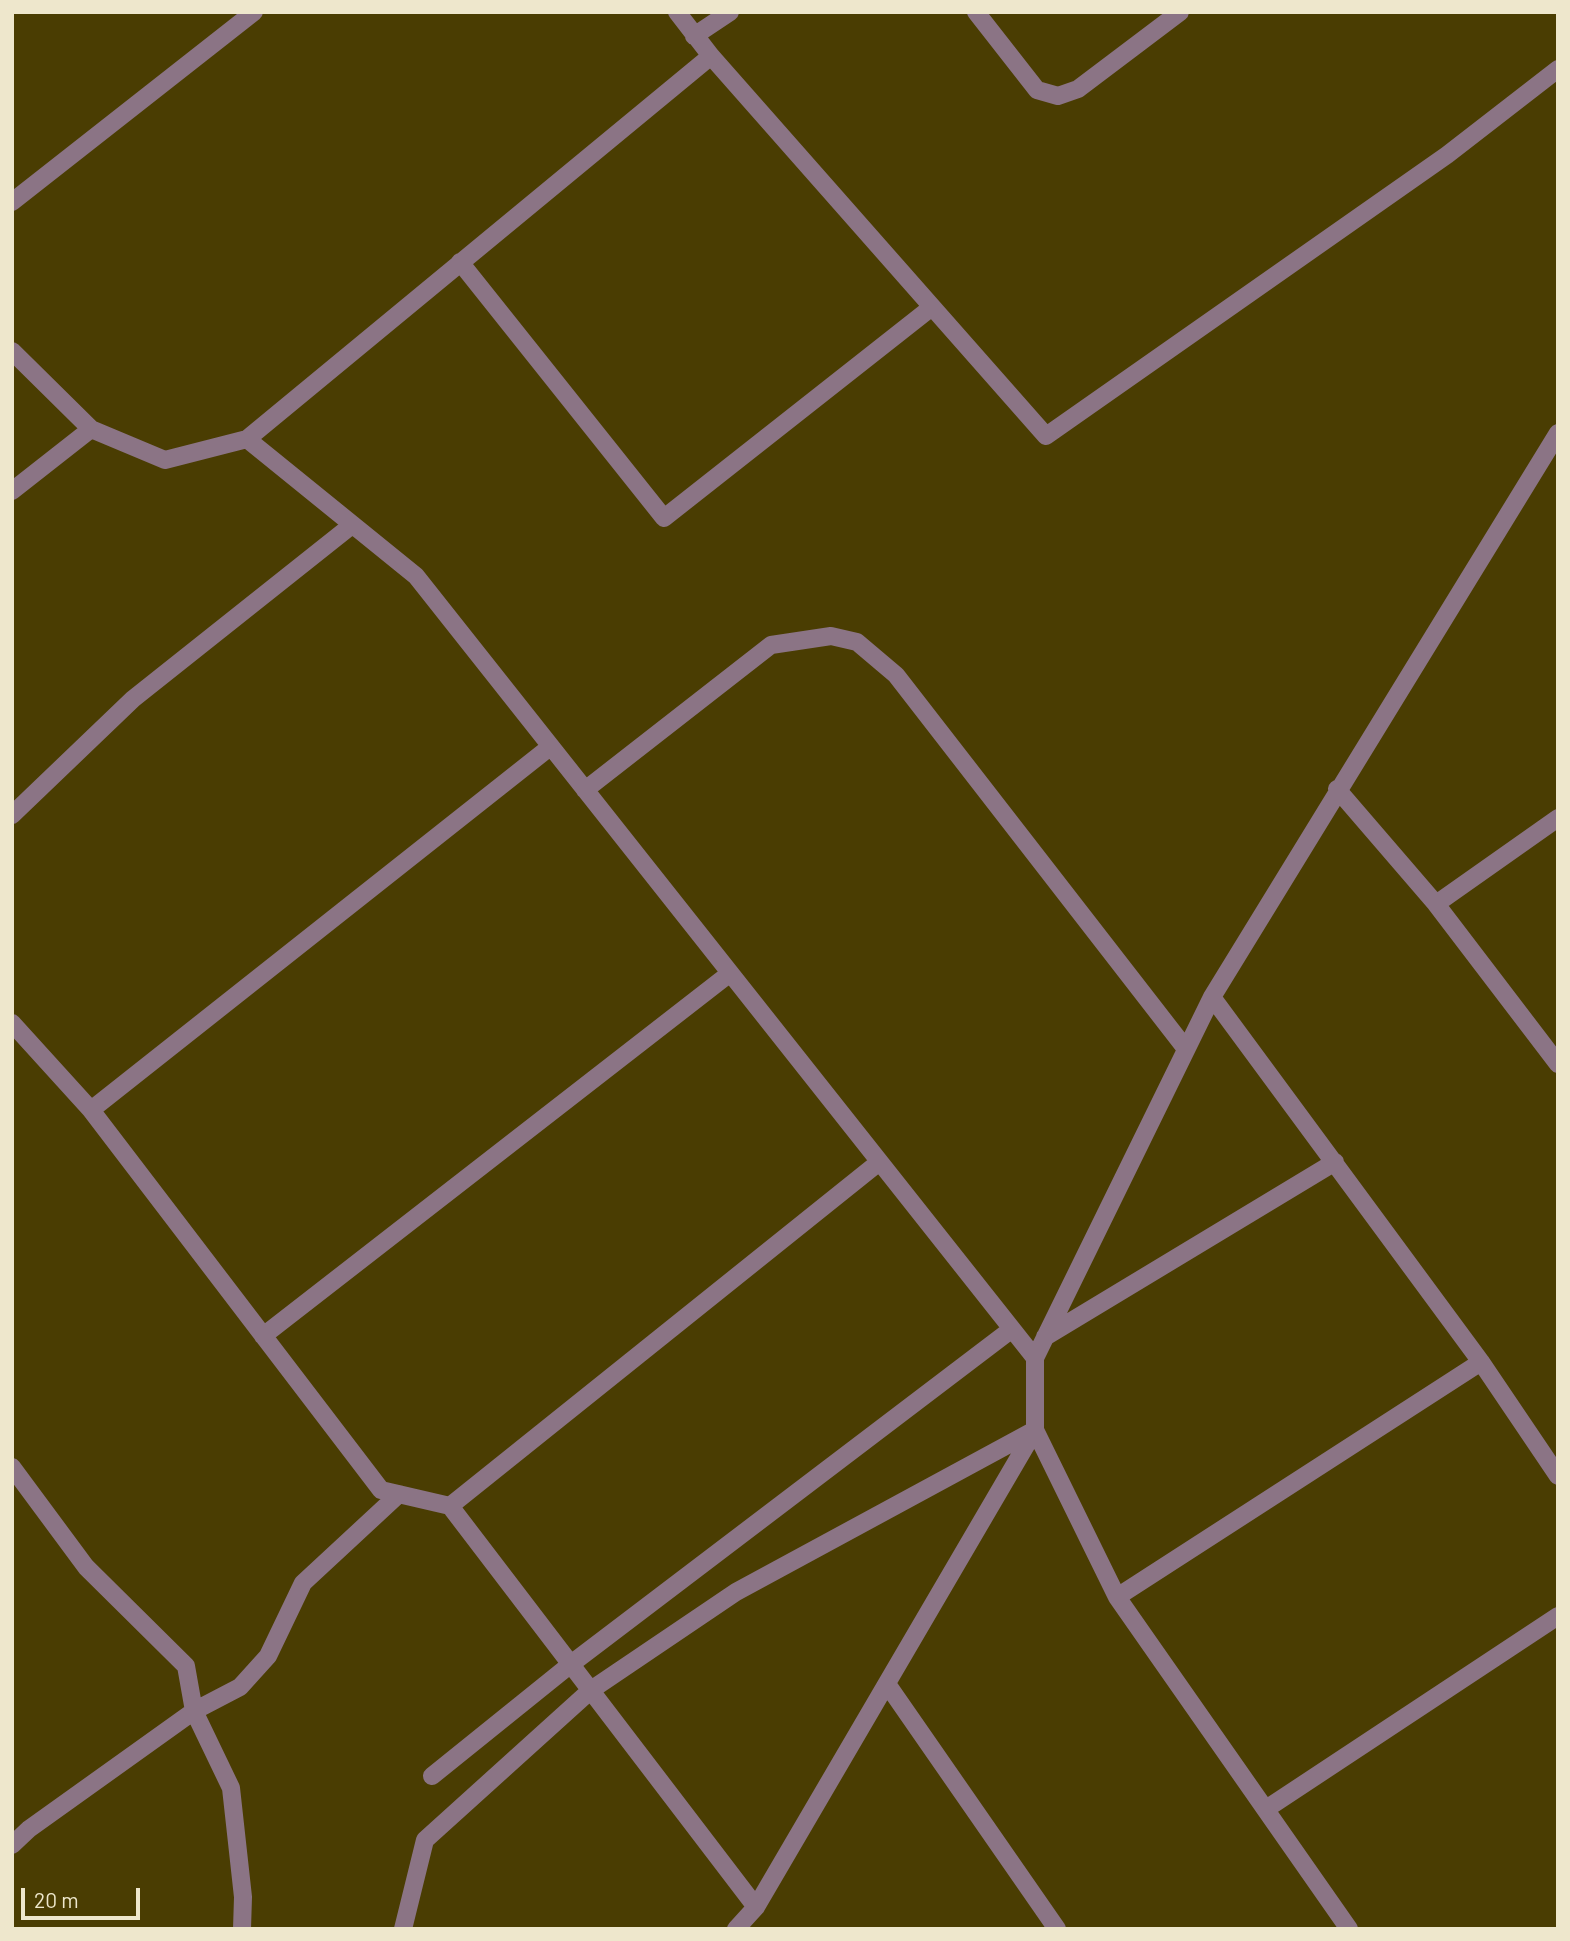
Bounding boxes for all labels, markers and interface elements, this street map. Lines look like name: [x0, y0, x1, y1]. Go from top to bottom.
scale bar: [24, 1874, 144, 1918]
text: 20 m: [34, 1887, 79, 1912]

